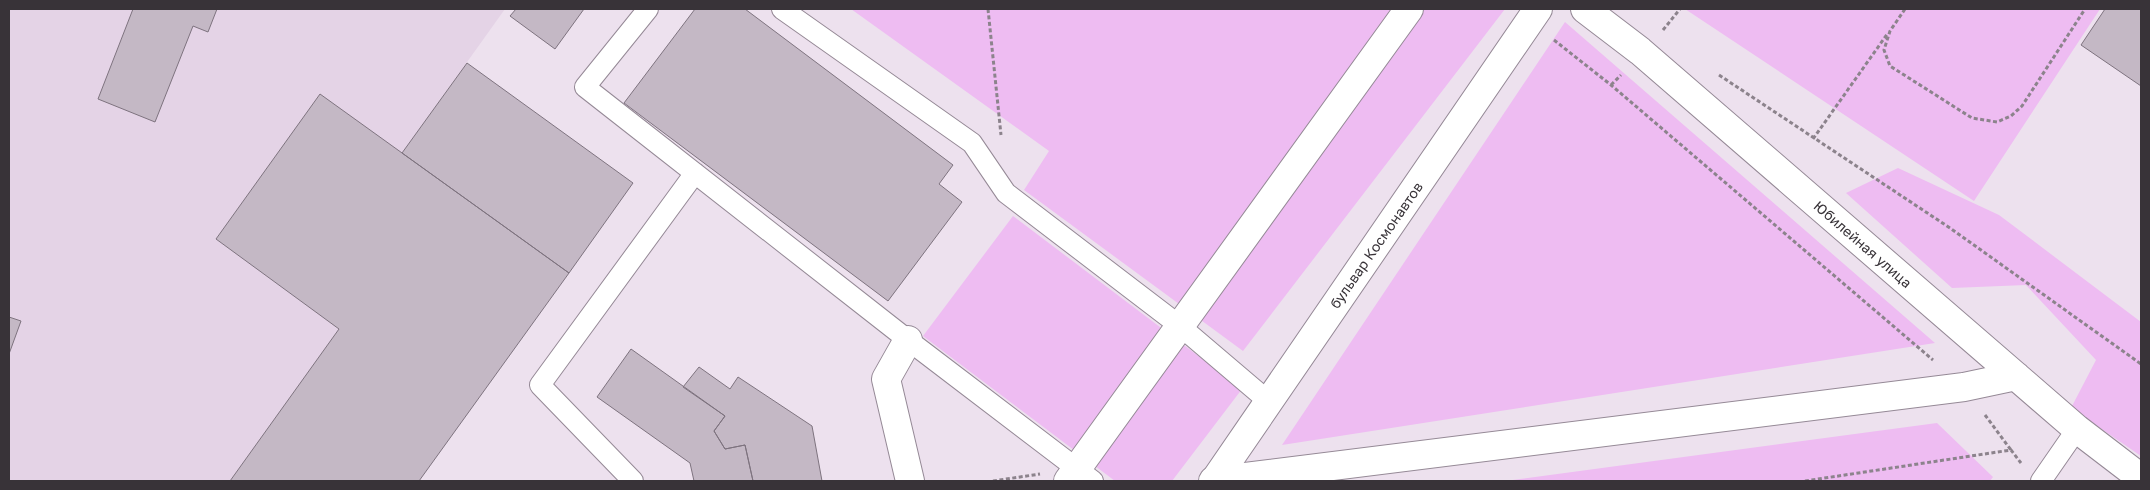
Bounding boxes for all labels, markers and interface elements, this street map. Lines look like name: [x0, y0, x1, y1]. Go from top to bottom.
street label: бульвар Космонавтов: [1326, 178, 1426, 311]
street label: Юбилейная улица: [1811, 197, 1915, 291]

